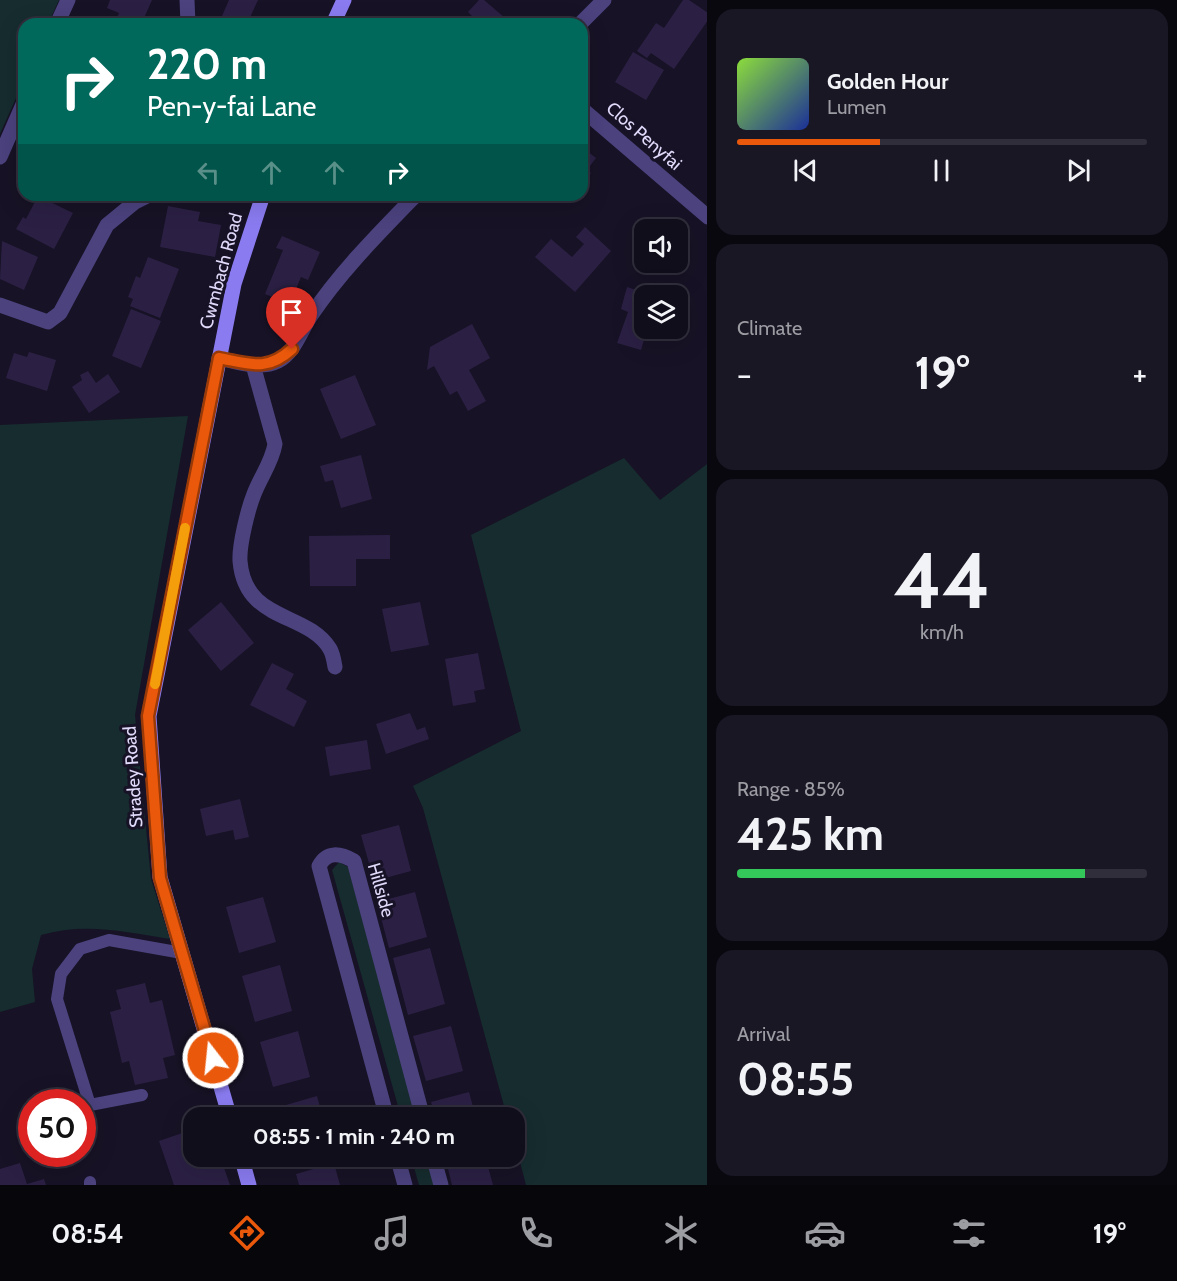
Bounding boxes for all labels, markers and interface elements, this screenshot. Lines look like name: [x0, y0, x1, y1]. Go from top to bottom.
text: 220 m: [147, 38, 267, 90]
icon: right: [48, 42, 126, 120]
text: Golden Hour: [827, 68, 948, 95]
text: Pen-y-fai Lane: [147, 90, 316, 123]
text: Lumen: [827, 95, 886, 119]
street label: Clos Penyfai: [602, 97, 686, 175]
icon: previous: [789, 154, 822, 187]
icon: pause: [925, 154, 958, 187]
icon: next: [1062, 154, 1095, 187]
icon: left: [192, 156, 225, 189]
icon: ahead: [255, 156, 288, 189]
icon: ahead: [318, 156, 351, 189]
icon: right: [381, 156, 414, 189]
street label: Cwmbach Road: [195, 210, 247, 332]
map controls: [634, 219, 688, 339]
button: sound: [634, 219, 688, 273]
button: layers: [634, 285, 688, 339]
pin: [266, 287, 317, 349]
icon: arrive: [275, 296, 308, 329]
text: Climate: [737, 316, 802, 340]
text: 19°: [915, 346, 969, 400]
text: −: [737, 354, 752, 394]
text: +: [1132, 354, 1147, 394]
text: 44: [894, 533, 990, 628]
text: km/h: [920, 620, 964, 644]
street label: Stradey Road: [118, 725, 148, 829]
text: Range · 85%: [737, 777, 845, 801]
text: 425 km: [737, 807, 884, 861]
street label: Hillside: [363, 860, 399, 920]
text: Arrival: [737, 1022, 790, 1046]
position arrow: [181, 1026, 245, 1090]
text: 08:55: [737, 1052, 854, 1106]
speed limit sign: 50: [18, 1089, 96, 1167]
text: 08:55 · 1 min · 240 m: [253, 1123, 455, 1150]
icon: directions: [226, 1212, 268, 1254]
icon: music: [371, 1212, 413, 1254]
icon: phone: [515, 1212, 557, 1254]
icon: climate: [660, 1212, 702, 1254]
icon: car: [804, 1212, 846, 1254]
icon: filters: [948, 1212, 990, 1254]
text: 08:54: [51, 1217, 124, 1250]
text: 19°: [1093, 1217, 1126, 1250]

